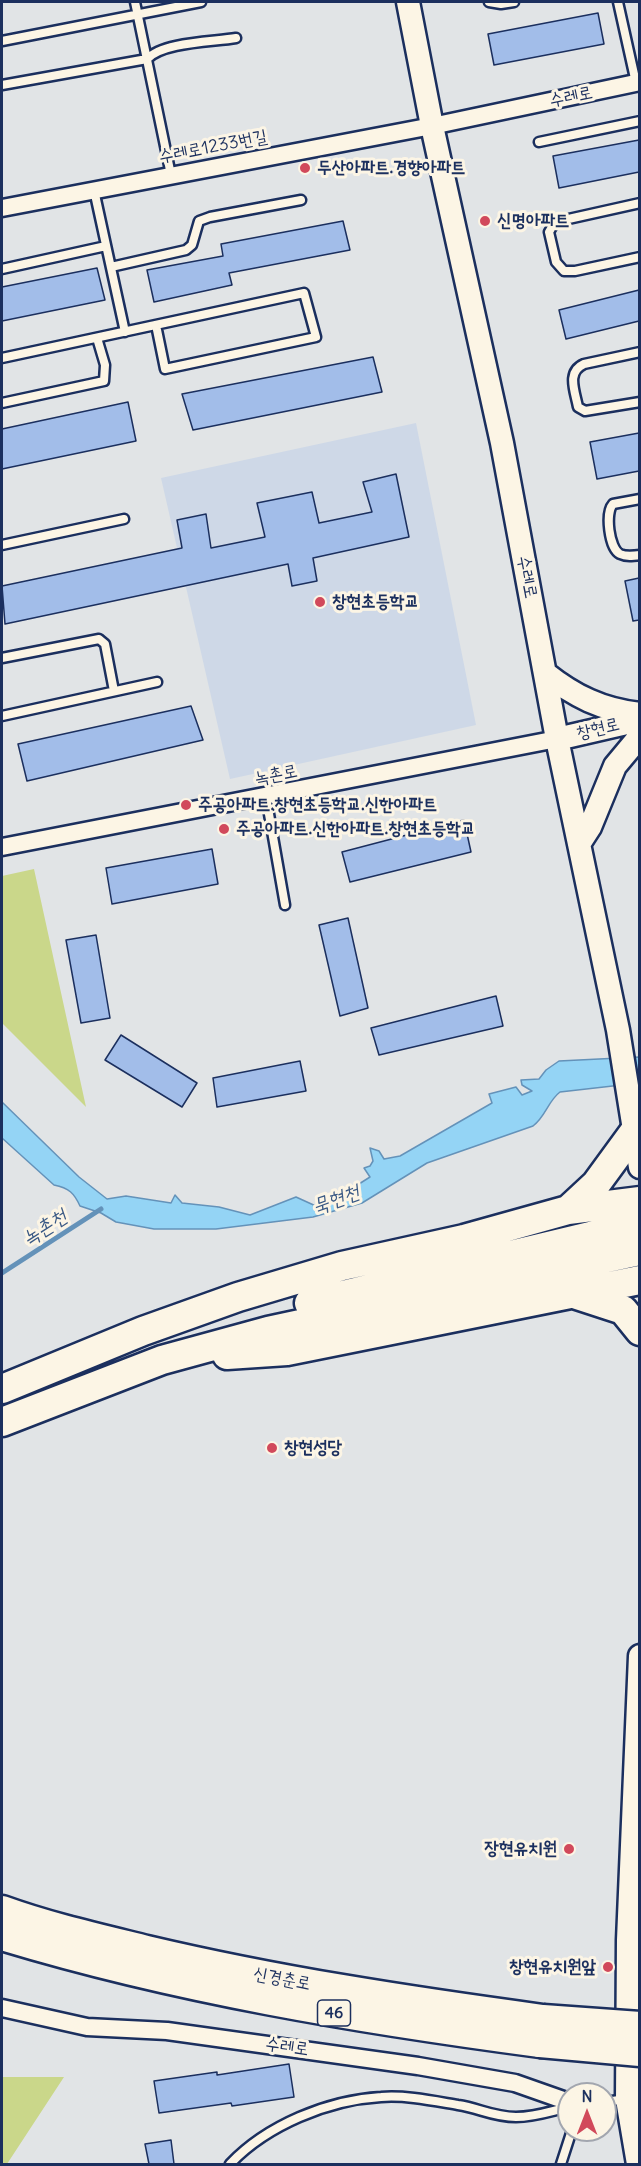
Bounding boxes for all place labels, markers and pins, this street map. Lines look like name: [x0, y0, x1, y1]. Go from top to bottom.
place label: 두산아파트.경향아파트: [317, 157, 466, 179]
marker: 두산아파트.경향아파트: [298, 161, 312, 175]
place label: 신명아파트: [497, 210, 569, 232]
marker: 신명아파트: [478, 214, 492, 228]
place label: 창현초등학교: [332, 591, 419, 613]
marker: 창현초등학교: [313, 595, 327, 609]
place label: 주공아파트.창현초등학교.신한아파트: [198, 794, 437, 816]
marker: 주공아파트.창현초등학교.신한아파트: [179, 798, 193, 812]
place label: 주공아파트.신한아파트.창현초등학교: [236, 818, 475, 840]
marker: 주공아파트.신한아파트.창현초등학교: [217, 822, 231, 836]
place label: 창현성당: [284, 1437, 342, 1459]
marker: 창현성당: [265, 1441, 279, 1455]
place label: 장현유치원: [485, 1838, 557, 1860]
marker: 장현유치원: [562, 1842, 576, 1856]
place label: 창현유치원앞: [509, 1956, 596, 1978]
marker: 창현유치원앞: [601, 1960, 615, 1974]

